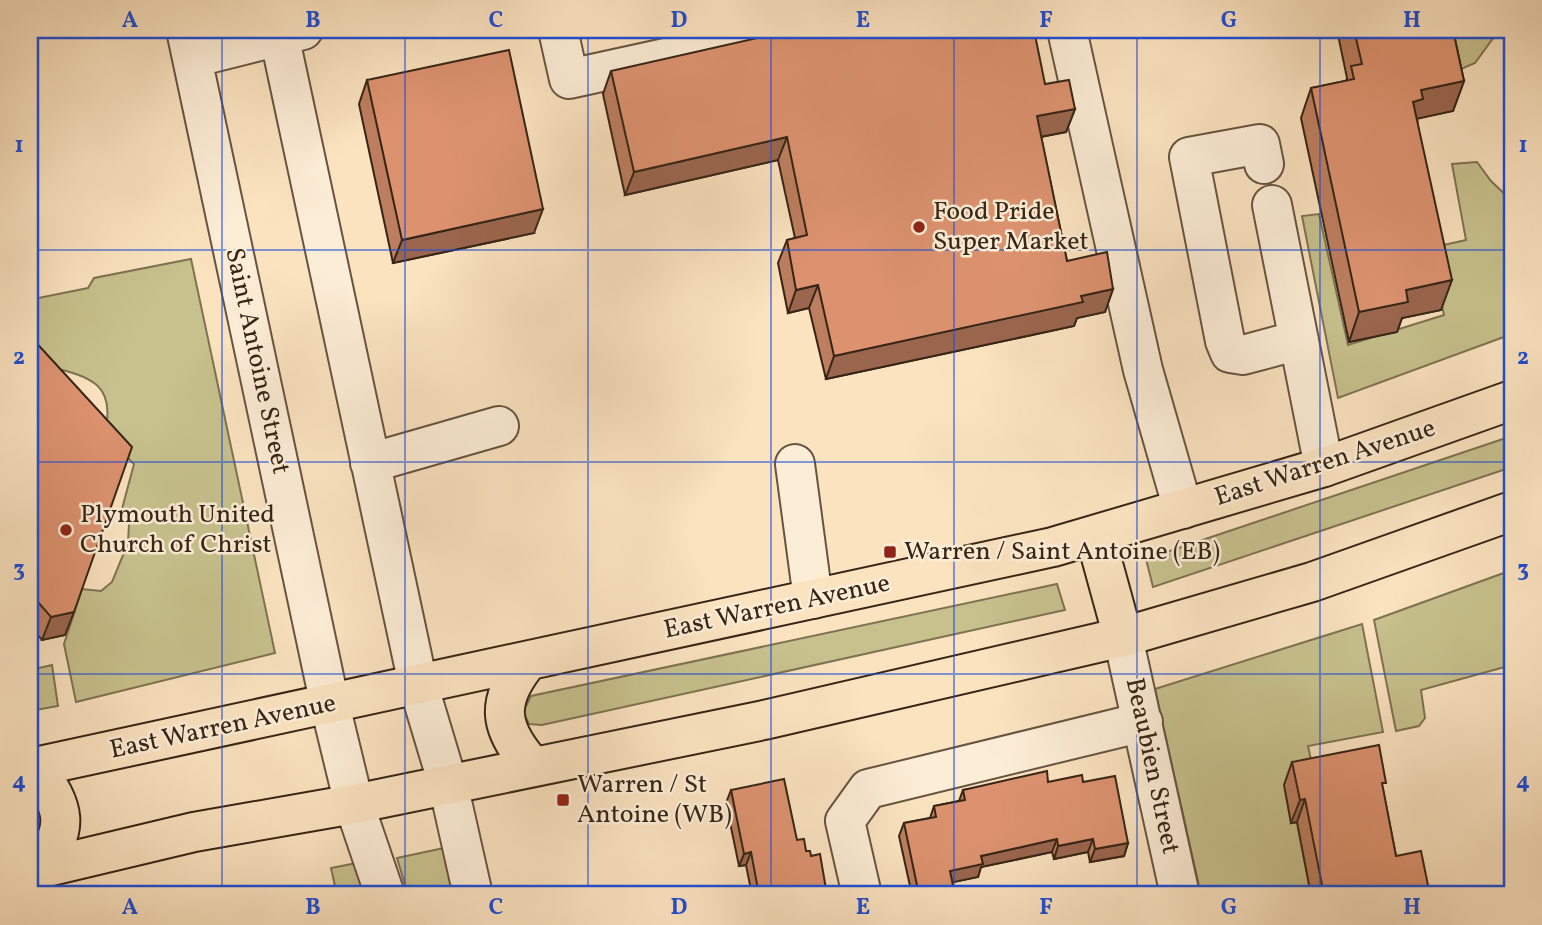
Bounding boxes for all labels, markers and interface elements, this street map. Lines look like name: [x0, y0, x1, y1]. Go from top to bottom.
text: A: [122, 5, 138, 37]
text: B: [305, 5, 321, 37]
text: C: [489, 5, 503, 37]
text: D: [671, 5, 688, 37]
text: E: [856, 5, 870, 37]
text: F: [1039, 5, 1053, 37]
text: G: [1221, 5, 1237, 37]
text: H: [1403, 5, 1421, 37]
text: 1: [14, 130, 24, 162]
text: 1: [1518, 130, 1528, 162]
place label: Food Pride Super Market: [933, 194, 1089, 260]
marker: Food Pride Super Market: [911, 219, 927, 235]
street label: Saint Antoine Street: [215, 245, 299, 477]
text: 2: [13, 342, 25, 374]
text: 2: [1517, 342, 1529, 374]
street label: East Warren Avenue: [1210, 410, 1440, 516]
place label: Plymouth United Church of Christ: [80, 497, 275, 563]
marker: Plymouth United Church of Christ: [58, 522, 74, 538]
place label: Warren / Saint Antoine (EB): [904, 534, 1220, 570]
marker: Warren / Saint Antoine (EB): [882, 544, 898, 560]
text: 3: [13, 554, 25, 586]
text: 3: [1517, 554, 1529, 586]
street label: East Warren Avenue: [661, 565, 893, 649]
street label: Beaubien Street: [1116, 675, 1188, 857]
street label: East Warren Avenue: [107, 685, 339, 769]
text: 4: [12, 766, 26, 798]
text: 4: [1516, 766, 1530, 798]
place label: Warren / St Antoine (WB): [577, 767, 732, 833]
marker: Warren / St Antoine (WB): [555, 792, 571, 808]
text: A: [122, 892, 138, 924]
text: B: [305, 892, 321, 924]
text: C: [489, 892, 503, 924]
text: D: [671, 892, 688, 924]
text: E: [856, 892, 870, 924]
text: F: [1039, 892, 1053, 924]
text: G: [1221, 892, 1237, 924]
text: H: [1403, 892, 1421, 924]

